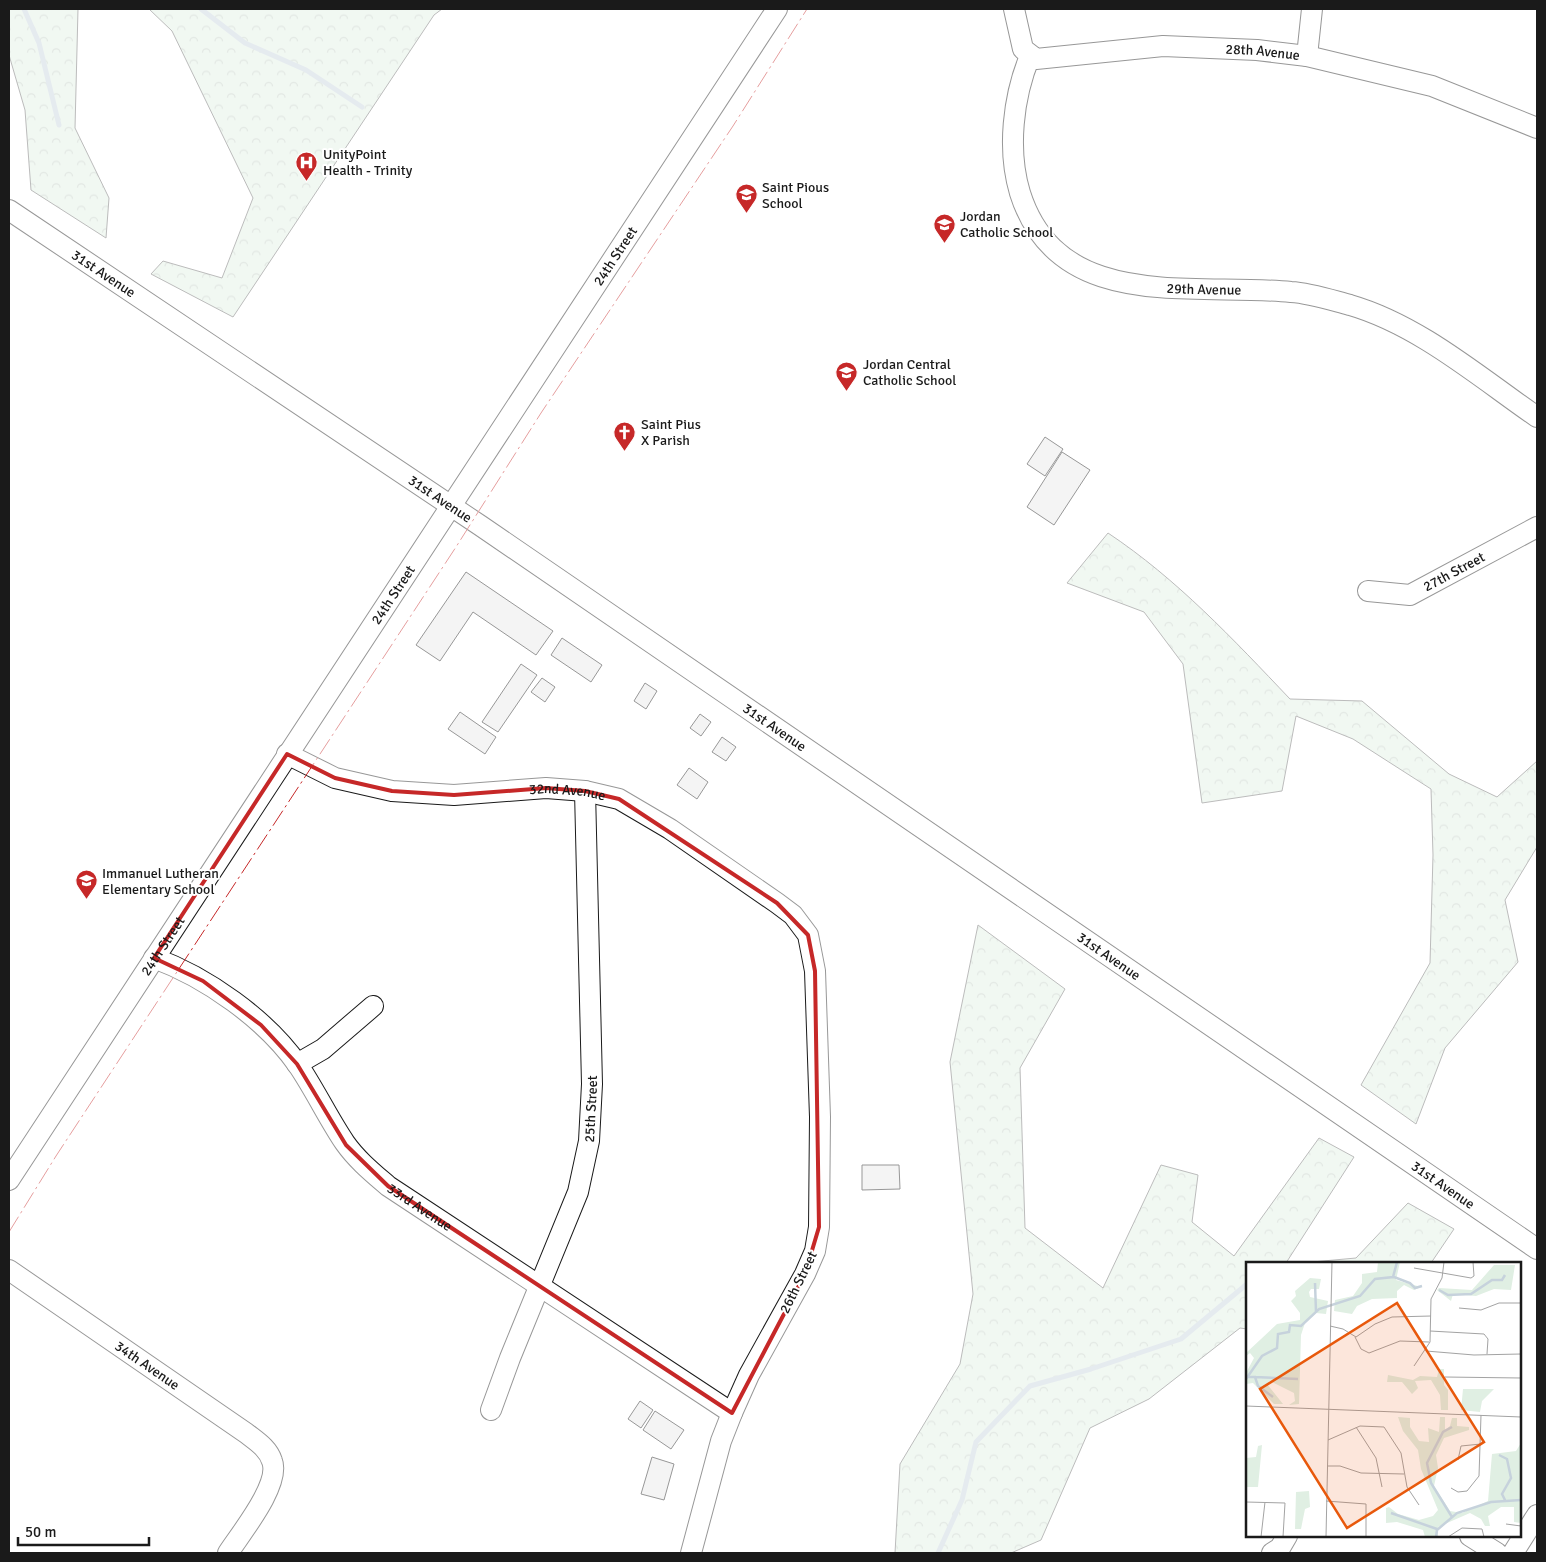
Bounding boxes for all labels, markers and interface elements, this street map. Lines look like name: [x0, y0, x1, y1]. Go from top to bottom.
street label: 28th Avenue: [1225, 41, 1301, 64]
place label: UnityPoint Health - Trinity: [323, 146, 413, 179]
hospital icon: UnityPoint Health - Trinity: [295, 150, 319, 181]
place label: Saint Pious School: [762, 179, 829, 212]
school or university icon: Saint Pious School: [734, 183, 758, 214]
place label: Jordan Catholic School: [960, 208, 1053, 241]
school or university icon: Jordan Catholic School: [932, 212, 956, 243]
street label: 24th Street: [590, 223, 641, 289]
street label: 31st Avenue: [68, 246, 139, 301]
street label: 29th Avenue: [1166, 280, 1241, 299]
place label: Jordan Central Catholic School: [863, 356, 956, 389]
school or university icon: Jordan Central Catholic School: [835, 360, 859, 391]
place label: Saint Pius X Parish: [641, 416, 701, 449]
church icon: Saint Pius X Parish: [613, 420, 637, 451]
street label: 31st Avenue: [405, 472, 475, 527]
street label: 27th Street: [1420, 549, 1488, 595]
street label: 24th Street: [368, 562, 419, 628]
street label: 31st Avenue: [740, 700, 809, 755]
street label: 32nd Avenue: [528, 780, 607, 805]
place label: Immanuel Lutheran Elementary School: [102, 865, 219, 898]
school or university icon: Immanuel Lutheran Elementary School: [74, 869, 98, 900]
street label: 24th Street: [137, 913, 189, 979]
street label: 31st Avenue: [1074, 929, 1144, 984]
street label: 25th Street: [581, 1075, 601, 1143]
street label: 31st Avenue: [1408, 1157, 1478, 1213]
street label: 33rd Avenue: [384, 1180, 455, 1235]
street label: 26th Street: [776, 1248, 821, 1316]
inset map: [1246, 1262, 1521, 1537]
street label: 34th Avenue: [112, 1337, 183, 1394]
scale bar: [18, 1514, 149, 1546]
text: 50 m: [25, 1523, 56, 1541]

